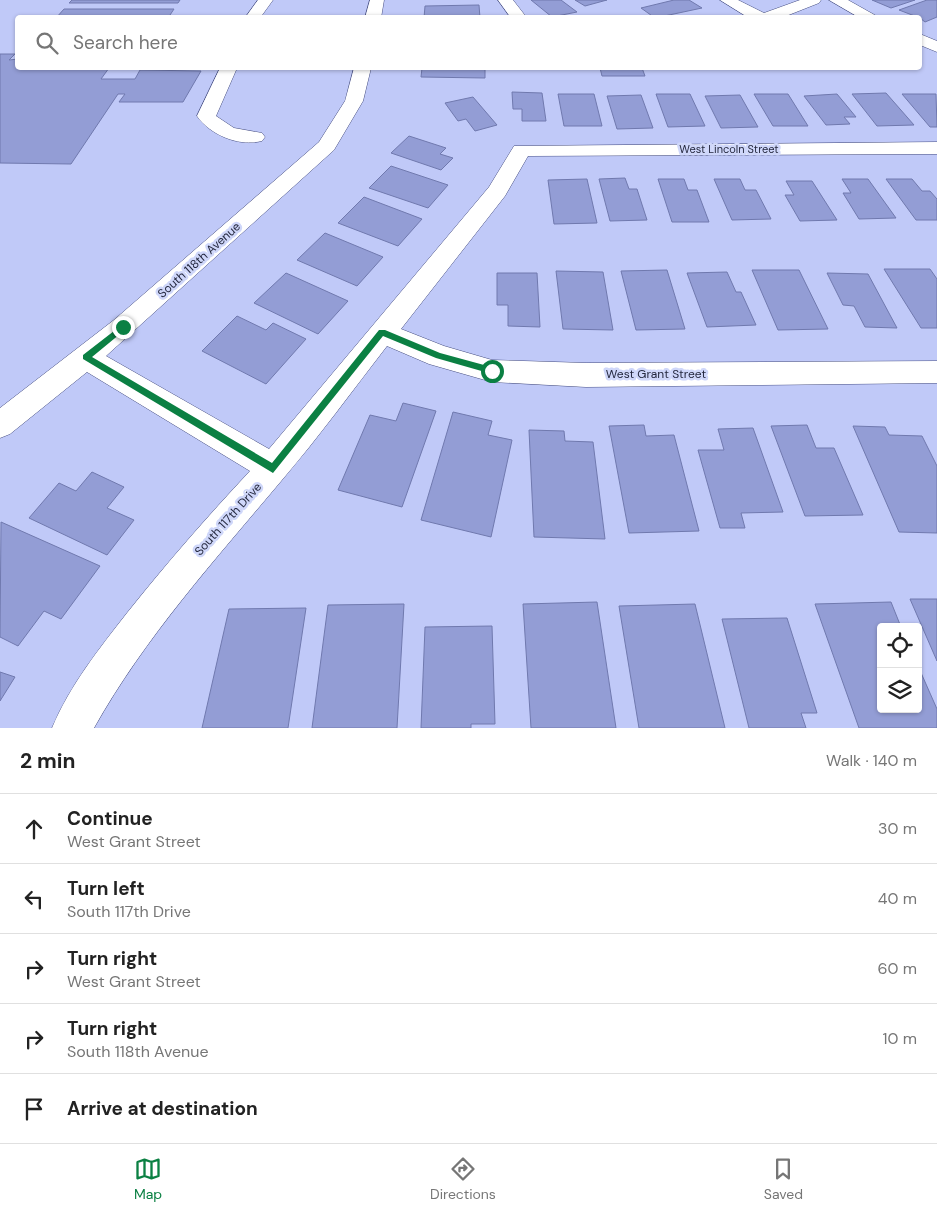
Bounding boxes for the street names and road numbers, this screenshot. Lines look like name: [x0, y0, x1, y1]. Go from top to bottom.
street label: West Lincoln Street: [679, 142, 779, 156]
street label: South 118th Avenue: [154, 218, 244, 301]
street label: West Grant Street: [606, 366, 706, 382]
street label: South 117th Drive: [191, 479, 265, 559]

